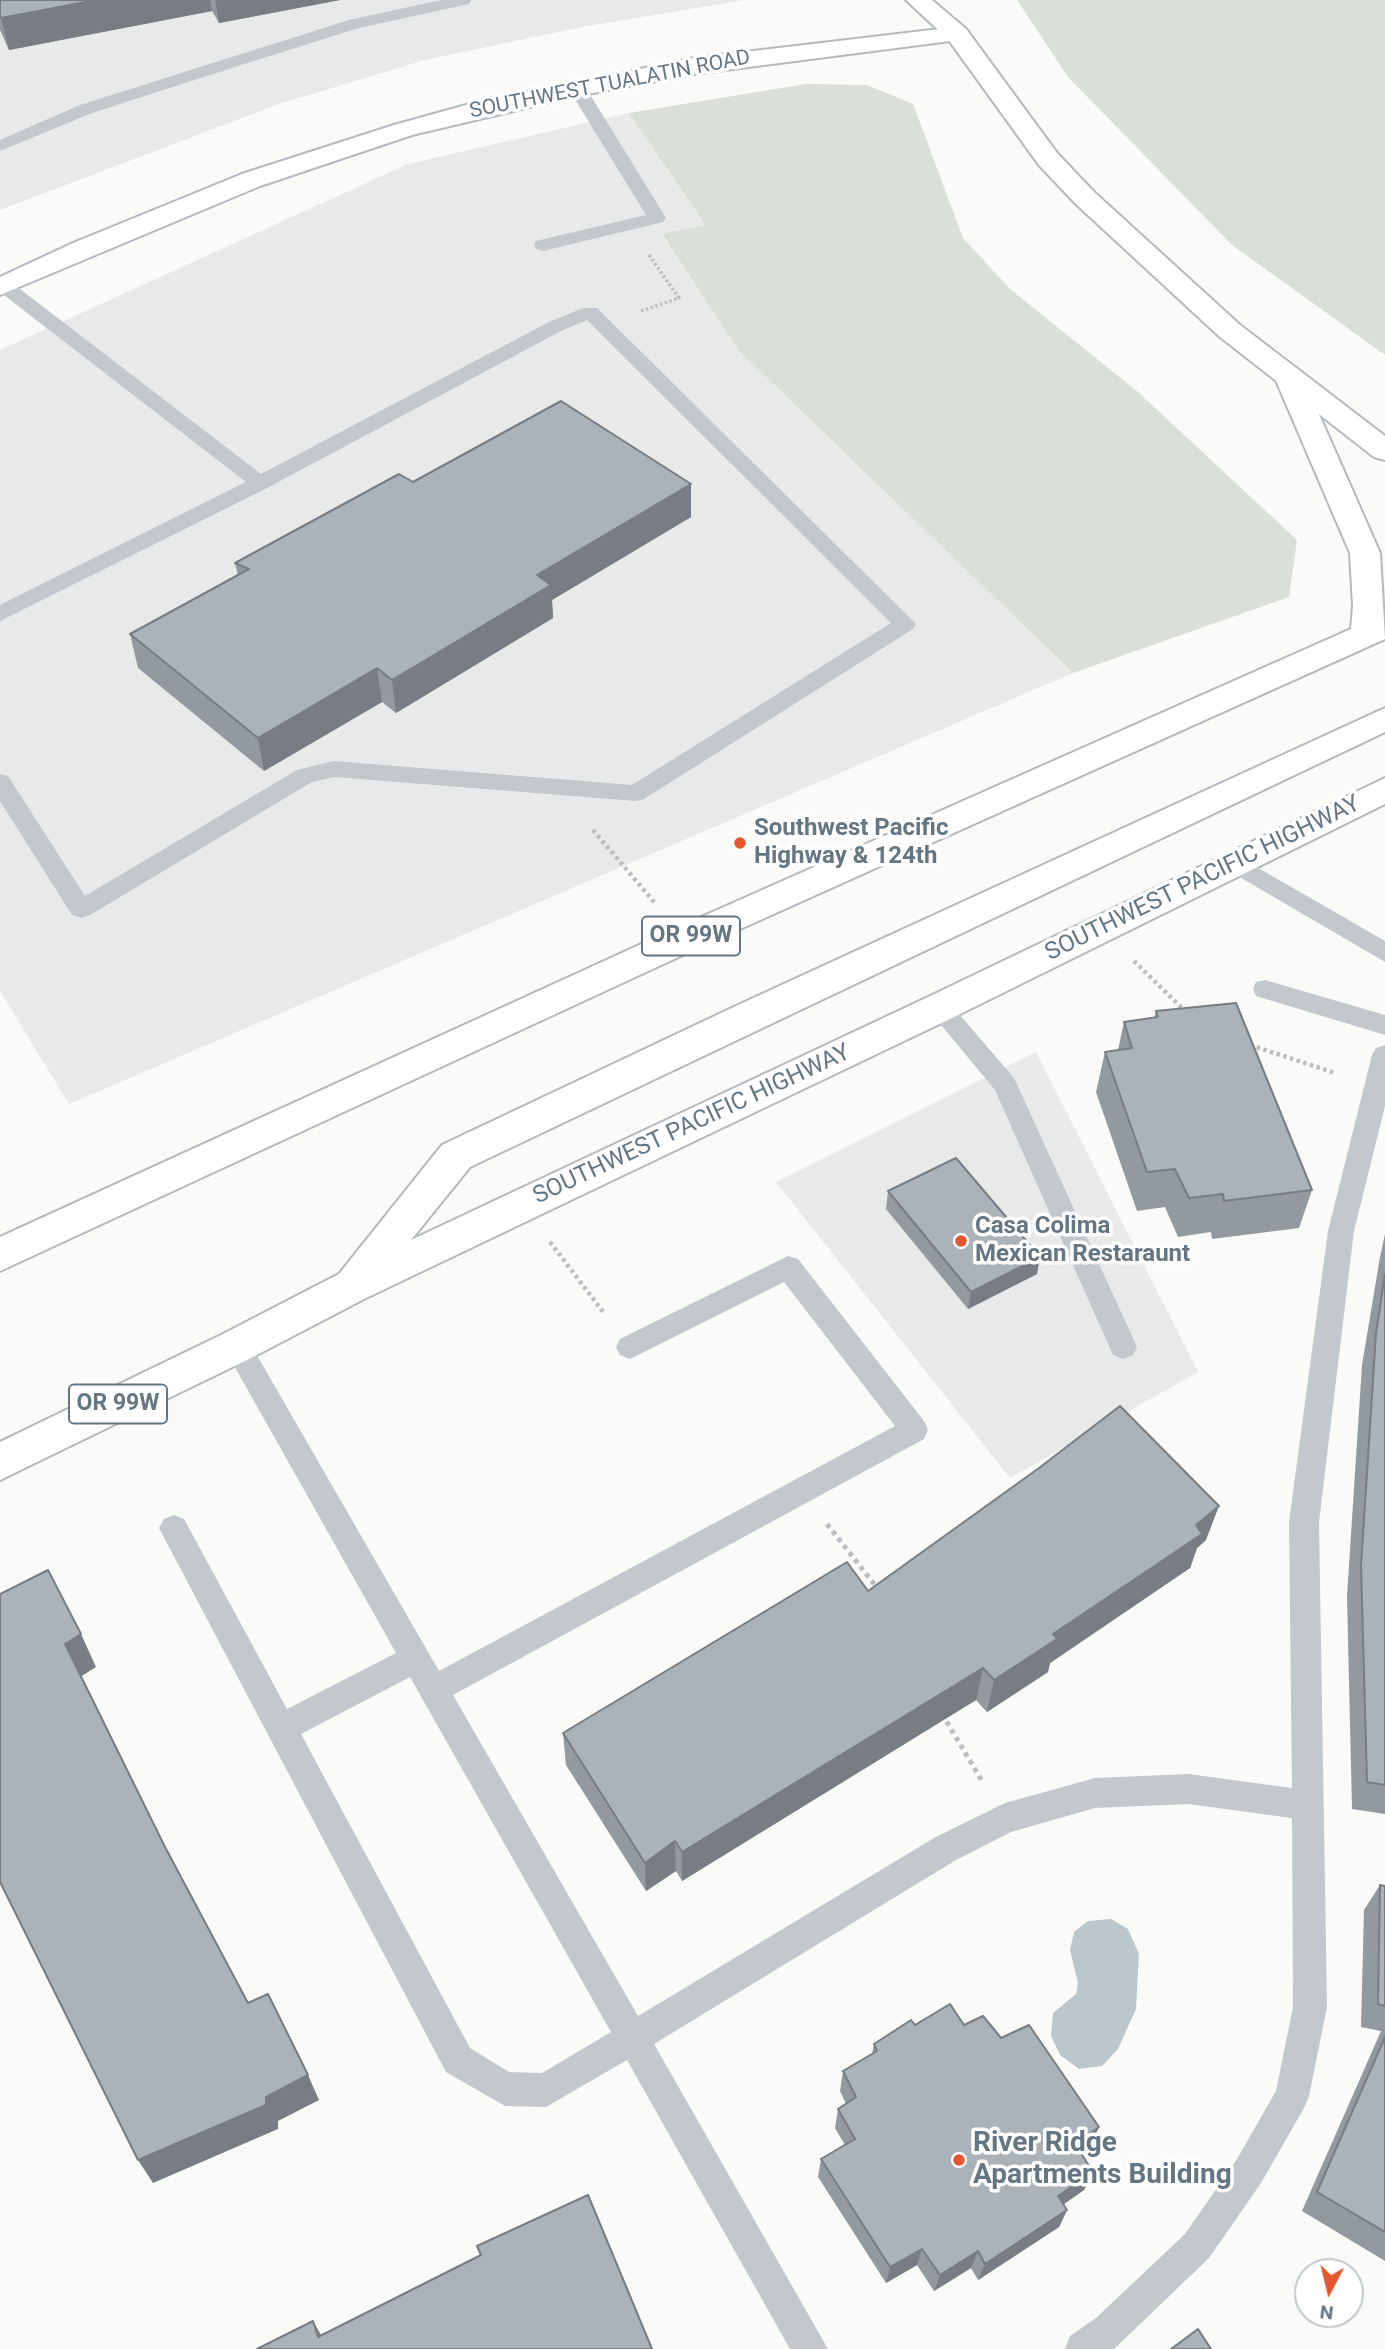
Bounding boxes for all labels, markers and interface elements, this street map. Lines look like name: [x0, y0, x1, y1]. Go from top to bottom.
street label: SOUTHWEST TUALATIN ROAD: [468, 45, 752, 125]
street label: SOUTHWEST PACIFIC HIGHWAY: [1041, 790, 1365, 968]
place label: Southwest Pacific Highway & 124th: [754, 815, 949, 871]
marker: Southwest Pacific Highway & 124th: [732, 835, 748, 851]
road number: OR 99W: [642, 917, 740, 956]
street label: SOUTHWEST PACIFIC HIGHWAY: [529, 1039, 855, 1211]
place label: Casa Colima Mexican Restaraunt: [975, 1213, 1190, 1269]
marker: Casa Colima Mexican Restaraunt: [953, 1233, 969, 1249]
road number: OR 99W: [69, 1385, 167, 1424]
place label: River Ridge Apartments Building: [973, 2127, 1232, 2193]
marker: River Ridge Apartments Building: [951, 2152, 967, 2168]
north arrow: [1294, 2258, 1364, 2328]
text: N: [1319, 2300, 1335, 2325]

